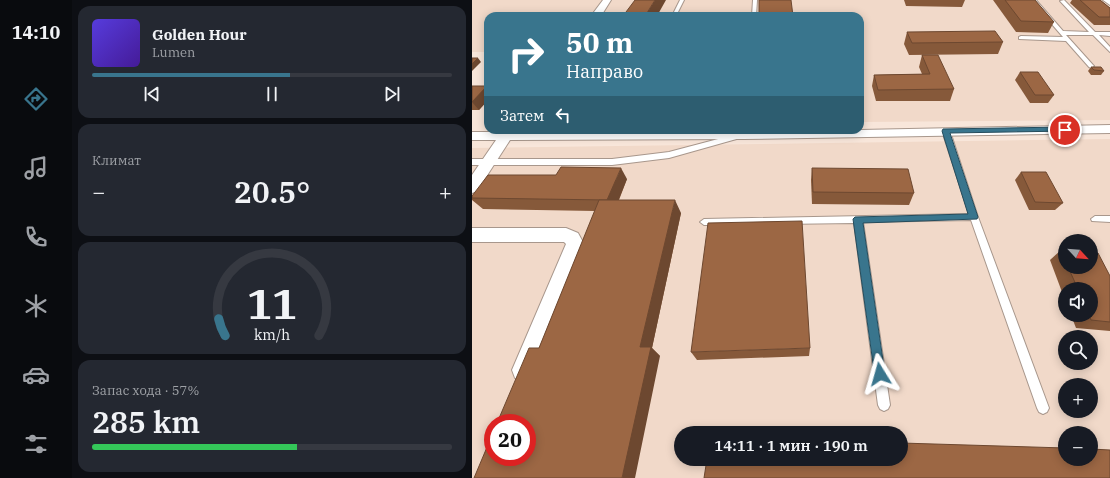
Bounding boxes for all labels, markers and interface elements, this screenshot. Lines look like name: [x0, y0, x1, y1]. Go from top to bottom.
text: 14:10: [12, 21, 60, 44]
text: 50 m: [566, 24, 633, 61]
text: Golden Hour: [152, 25, 247, 44]
icon: right: [500, 28, 552, 80]
text: Lumen: [152, 44, 195, 61]
text: Направо: [566, 60, 643, 83]
icon: previous: [141, 83, 163, 105]
icon: pause: [261, 83, 283, 105]
icon: next: [381, 83, 403, 105]
icon: directions: [22, 85, 50, 113]
icon: left: [552, 104, 574, 126]
text: Затем: [500, 106, 544, 125]
pin: [1048, 113, 1082, 147]
icon: arrive: [1054, 119, 1076, 141]
text: Климат: [92, 152, 141, 169]
icon: music: [22, 154, 50, 182]
text: 20.5°: [234, 172, 310, 211]
text: −: [92, 177, 105, 206]
text: +: [439, 177, 452, 206]
icon: phone: [22, 223, 50, 251]
north arrow: [1058, 234, 1098, 274]
map controls: [1058, 234, 1098, 466]
text: 11: [247, 276, 297, 330]
button: sound: [1058, 282, 1098, 322]
icon: climate: [22, 292, 50, 320]
text: km/h: [254, 325, 290, 344]
button: search: [1058, 330, 1098, 370]
position arrow: [859, 353, 901, 395]
icon: car: [22, 361, 50, 389]
button: +: [1058, 378, 1098, 418]
text: Запас хода · 57%: [92, 382, 199, 399]
text: 285 km: [92, 402, 200, 441]
speed limit sign: 20: [484, 414, 536, 466]
button: −: [1058, 426, 1098, 466]
icon: filters: [22, 430, 50, 458]
text: 14:11 · 1 мин · 190 m: [714, 436, 868, 455]

